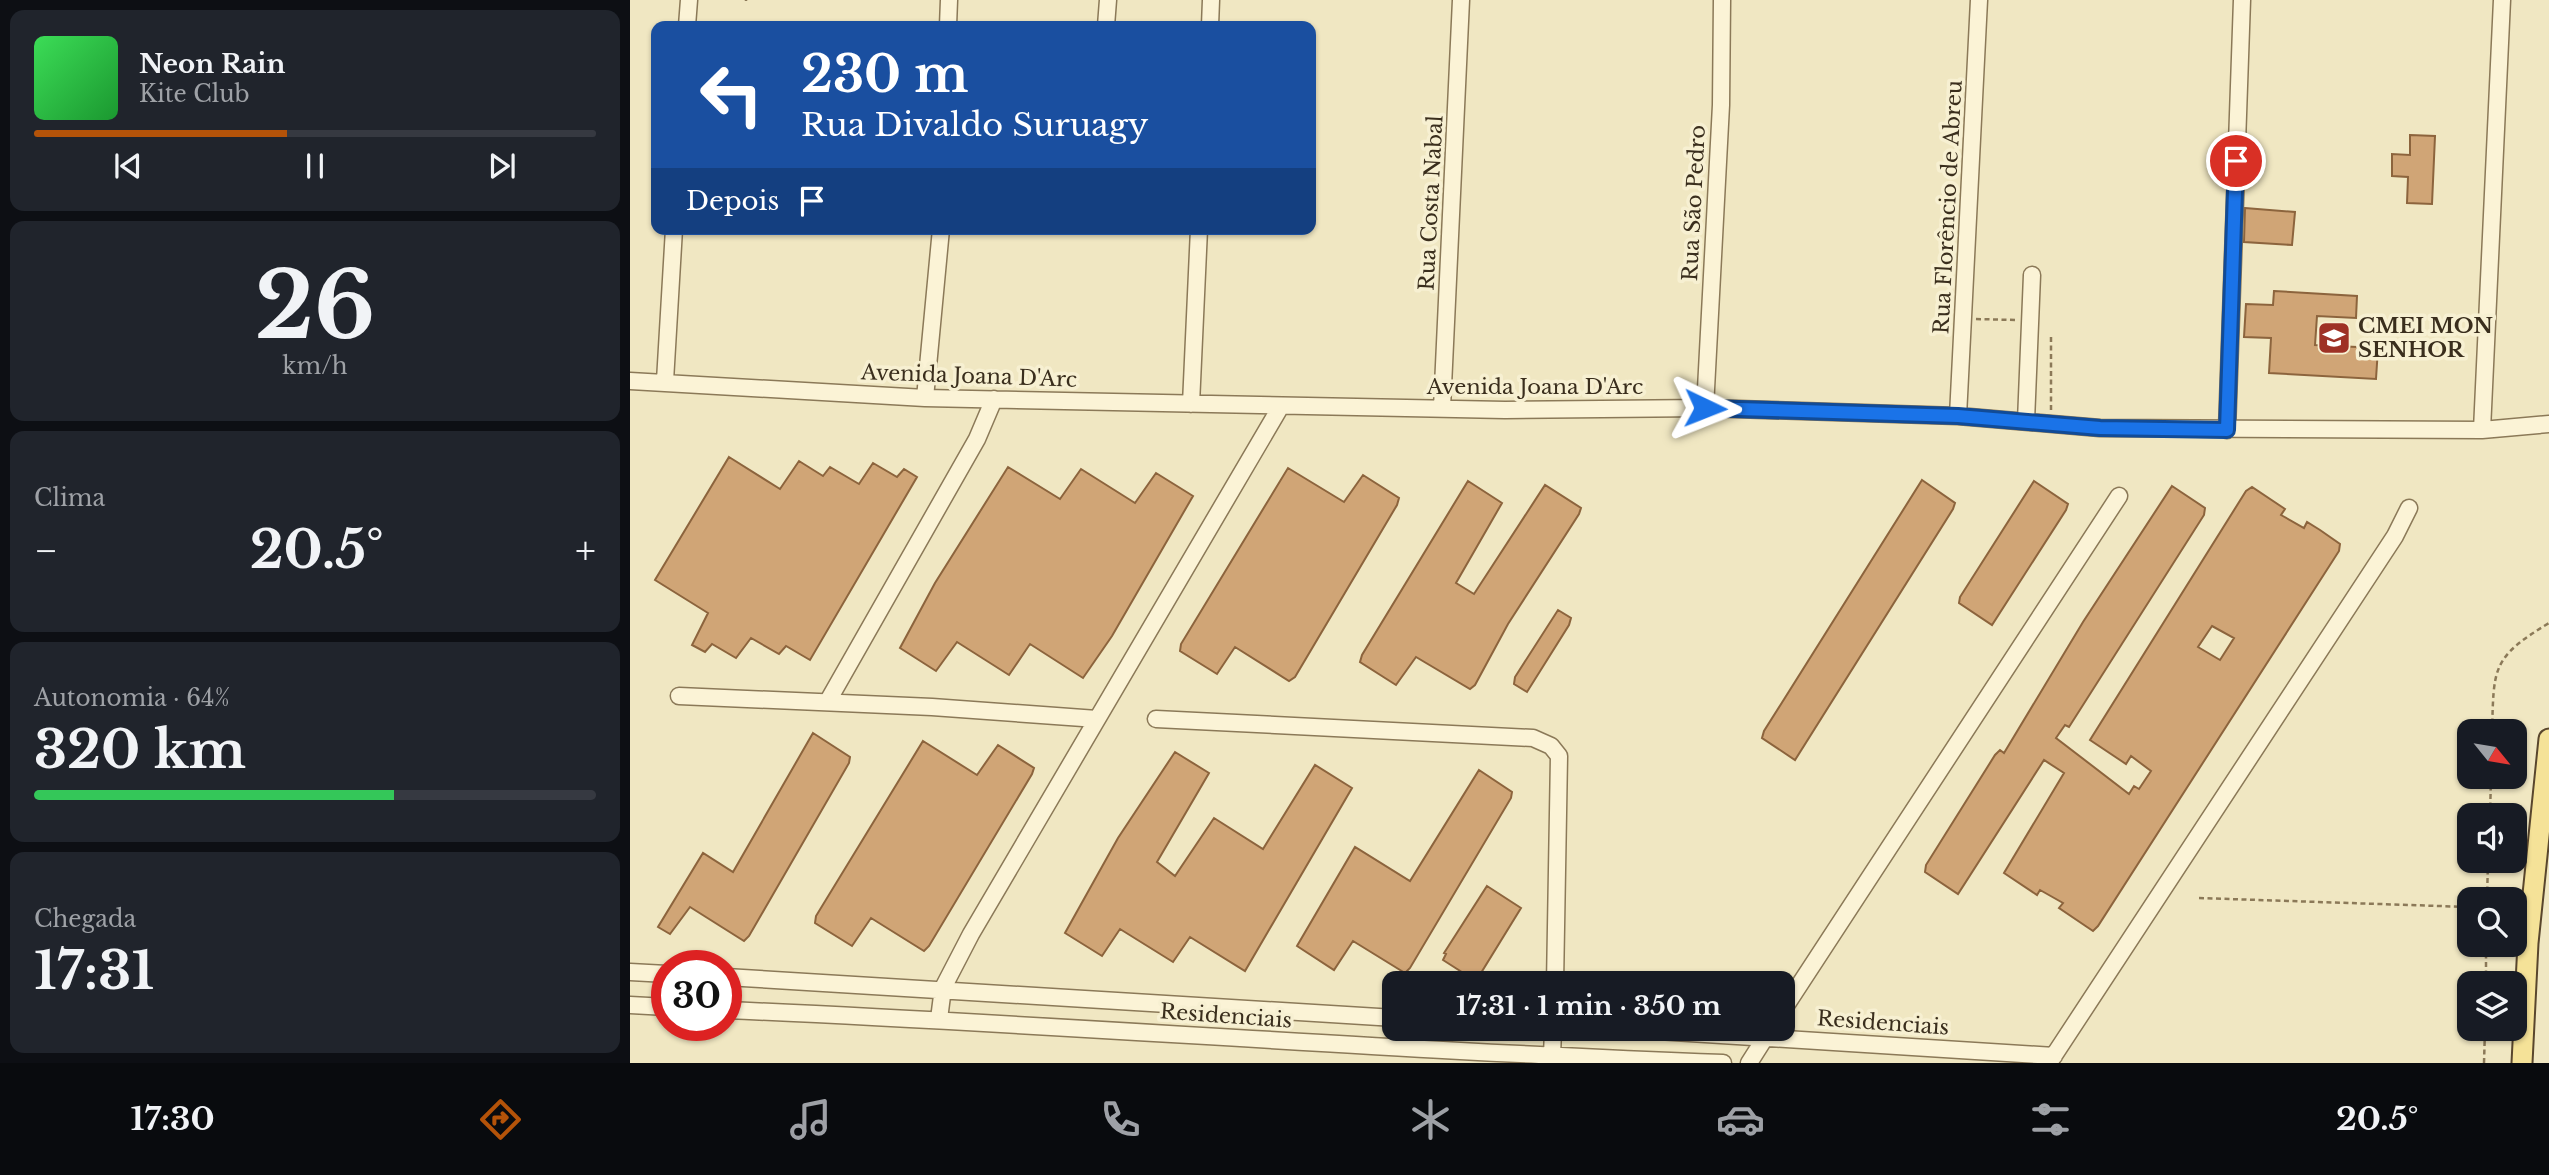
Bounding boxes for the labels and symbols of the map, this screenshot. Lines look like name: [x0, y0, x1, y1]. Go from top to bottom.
street label: Rua Florêncio de Abreu: [1928, 79, 1968, 335]
street label: Rua Costa Nabal: [1413, 115, 1449, 291]
street label: Rua São Pedro: [1677, 124, 1711, 282]
pin: [2206, 131, 2266, 191]
place label: CMEI MON SENHOR: [2358, 313, 2493, 363]
school or university icon: CMEI MON SENHOR: [2315, 319, 2353, 357]
street label: Avenida Joana D'Arc: [859, 359, 1078, 393]
position arrow: [1668, 371, 1742, 445]
street label: Avenida Joana D'Arc: [1426, 374, 1643, 400]
north arrow: [2457, 719, 2527, 789]
speed limit sign: 30: [651, 950, 742, 1041]
street label: Residenciais: [1159, 998, 1293, 1034]
street label: Residenciais: [1816, 1005, 1950, 1041]

